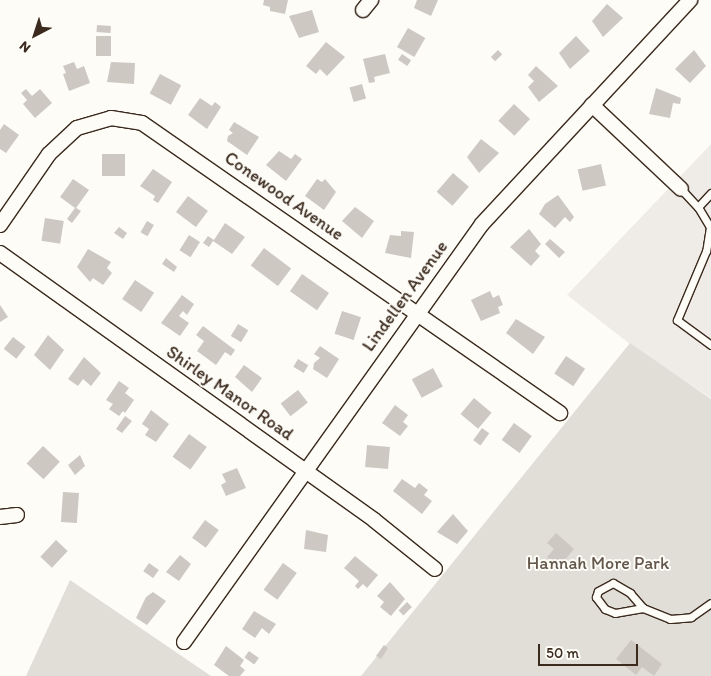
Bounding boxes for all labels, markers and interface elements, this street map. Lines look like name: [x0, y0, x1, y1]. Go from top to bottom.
north arrow: [10, 10, 60, 60]
text: N: [16, 37, 34, 56]
street label: Conewood Avenue: [220, 147, 348, 245]
street label: Lindellen Avenue: [358, 237, 452, 355]
street label: Shirley Manor Road: [162, 341, 298, 445]
park label: Hannah More Park: [527, 552, 669, 574]
scale bar: [541, 634, 641, 666]
text: 50 m: [546, 644, 579, 662]

